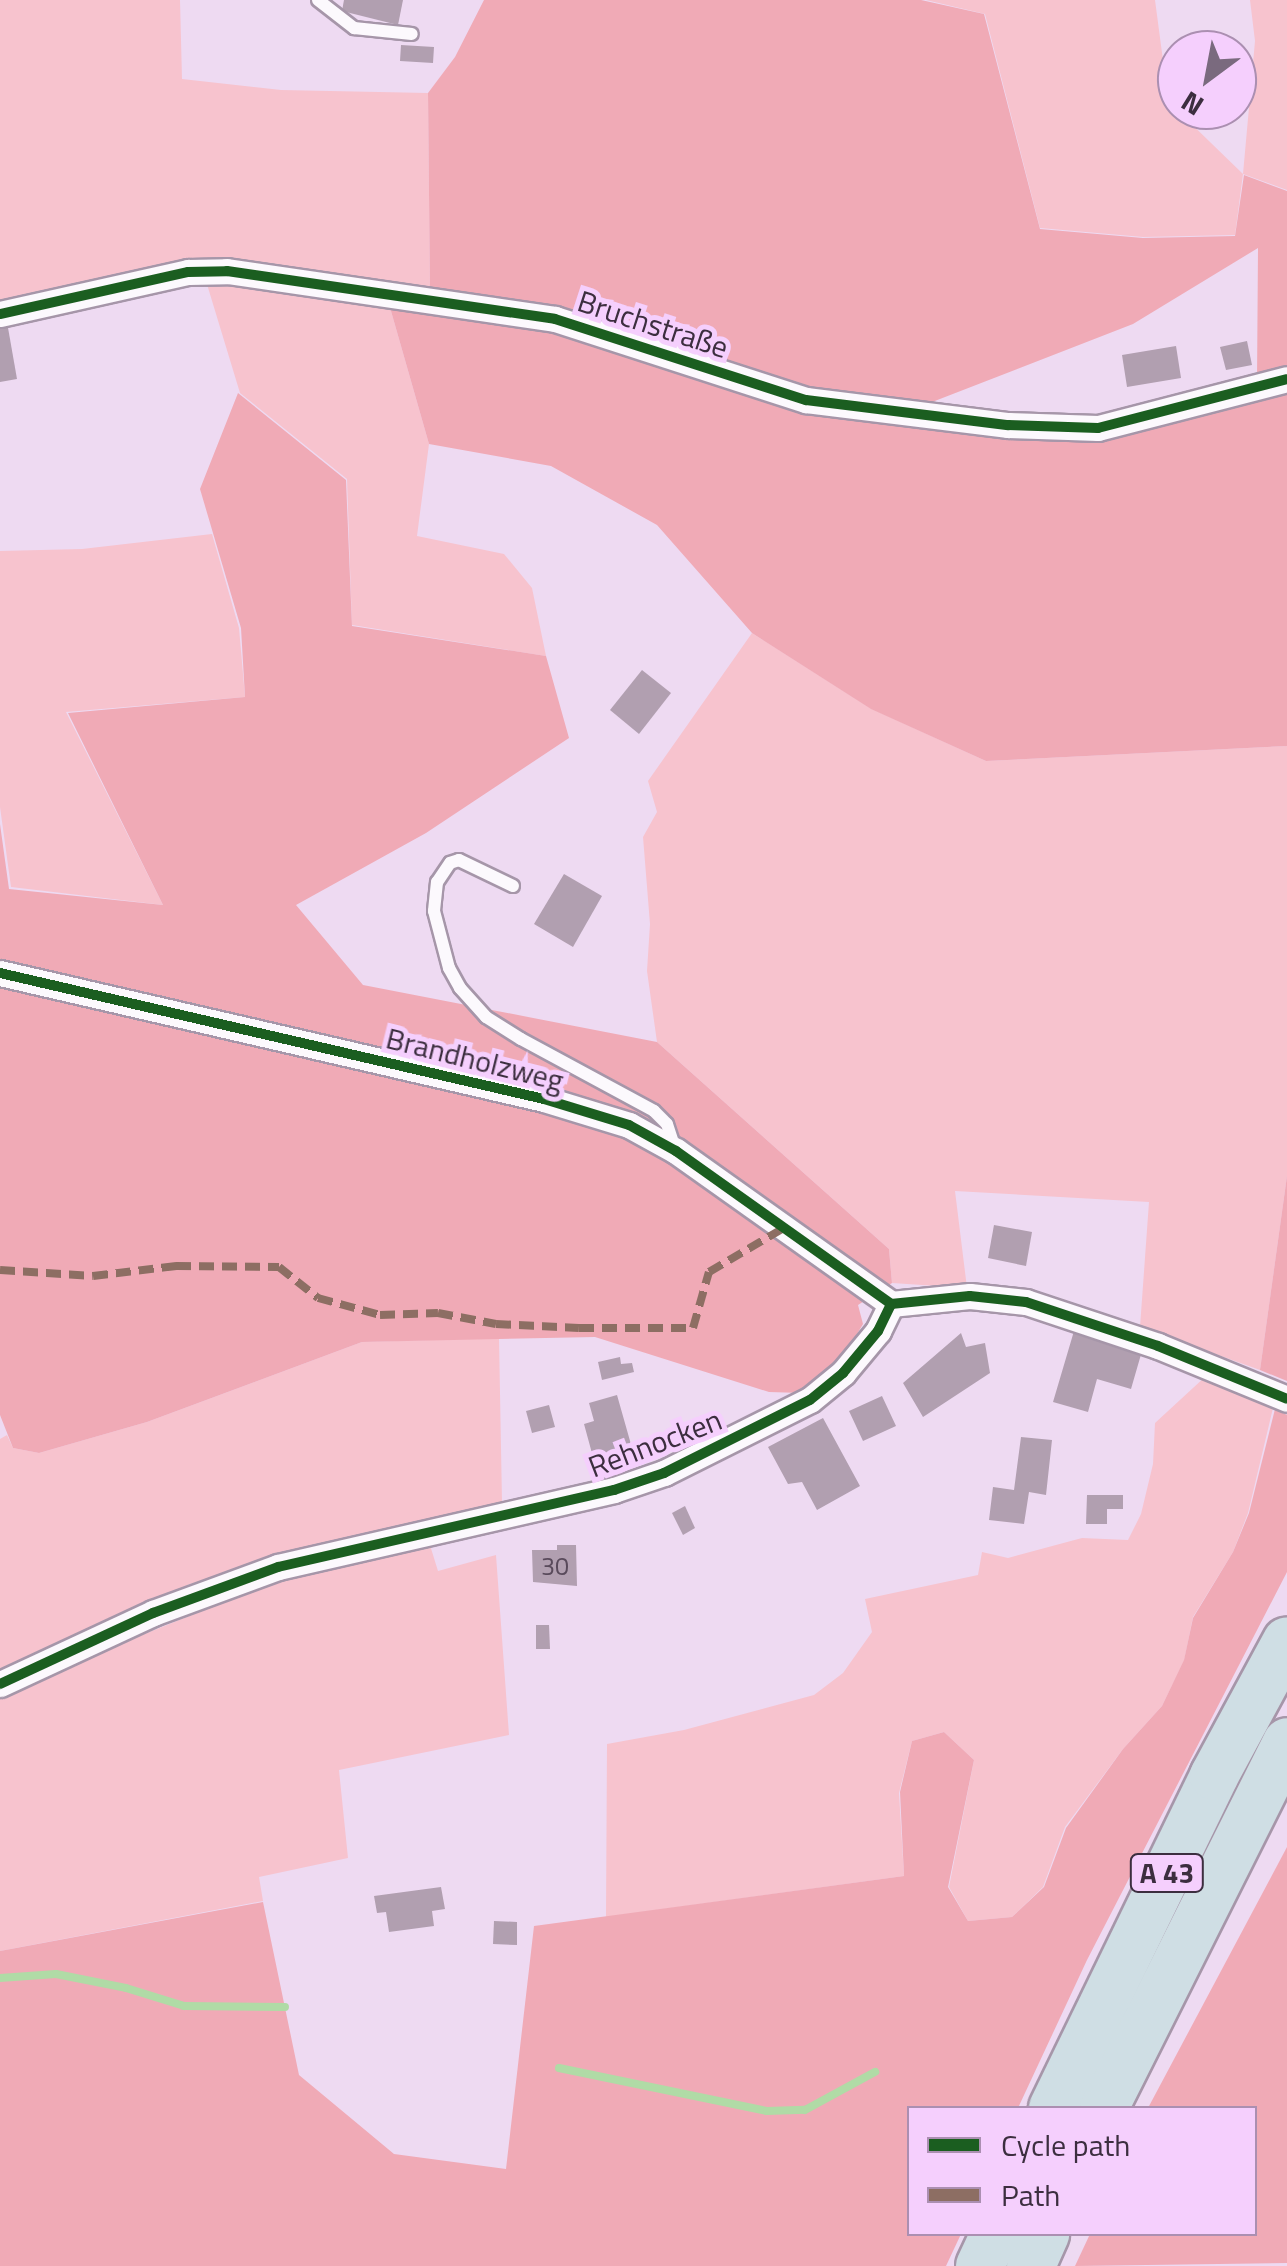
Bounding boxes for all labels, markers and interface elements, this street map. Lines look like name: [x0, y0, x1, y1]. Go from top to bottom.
north arrow: [1157, 30, 1257, 130]
text: N: [1172, 81, 1212, 128]
street label: Bruchstraße: [573, 283, 733, 365]
street label: Brandholzweg: [383, 1020, 567, 1098]
street label: Rehnocken: [583, 1401, 727, 1485]
house number: 30: [541, 1551, 569, 1581]
road number: A 43: [1130, 1850, 1204, 1896]
legend: [907, 2106, 1257, 2236]
text: Cycle path: [1001, 2122, 1130, 2168]
text: Path: [1001, 2172, 1060, 2218]

